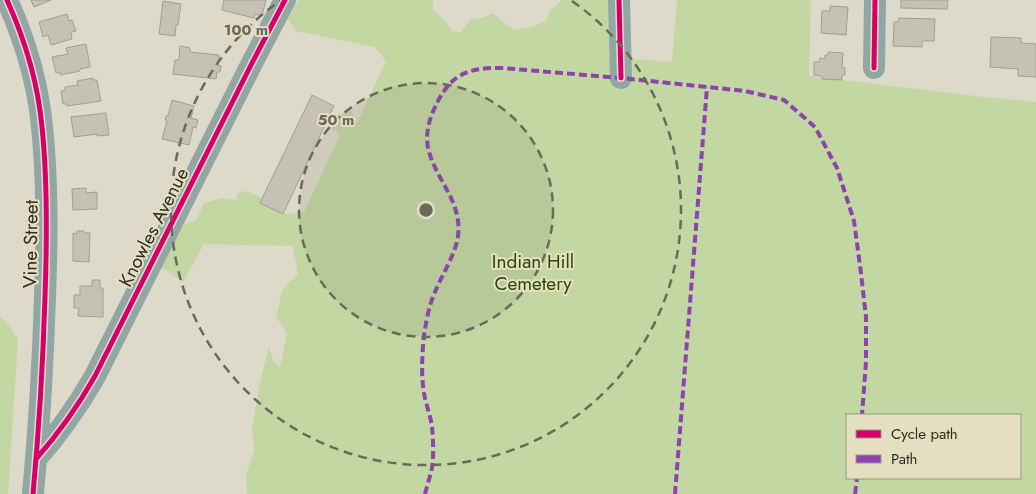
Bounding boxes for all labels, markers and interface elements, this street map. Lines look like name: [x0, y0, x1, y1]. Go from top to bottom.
text: 100 m: [224, 19, 268, 41]
text: 50 m: [318, 109, 354, 131]
street label: Knowles Avenue: [112, 163, 195, 291]
street label: Vine Street: [16, 199, 45, 288]
centre of rings: [417, 201, 435, 219]
park label: Indian Hill Cemetery: [492, 248, 574, 297]
legend: [846, 414, 1021, 479]
text: Cycle path: [891, 423, 958, 445]
text: Path: [891, 448, 917, 470]

